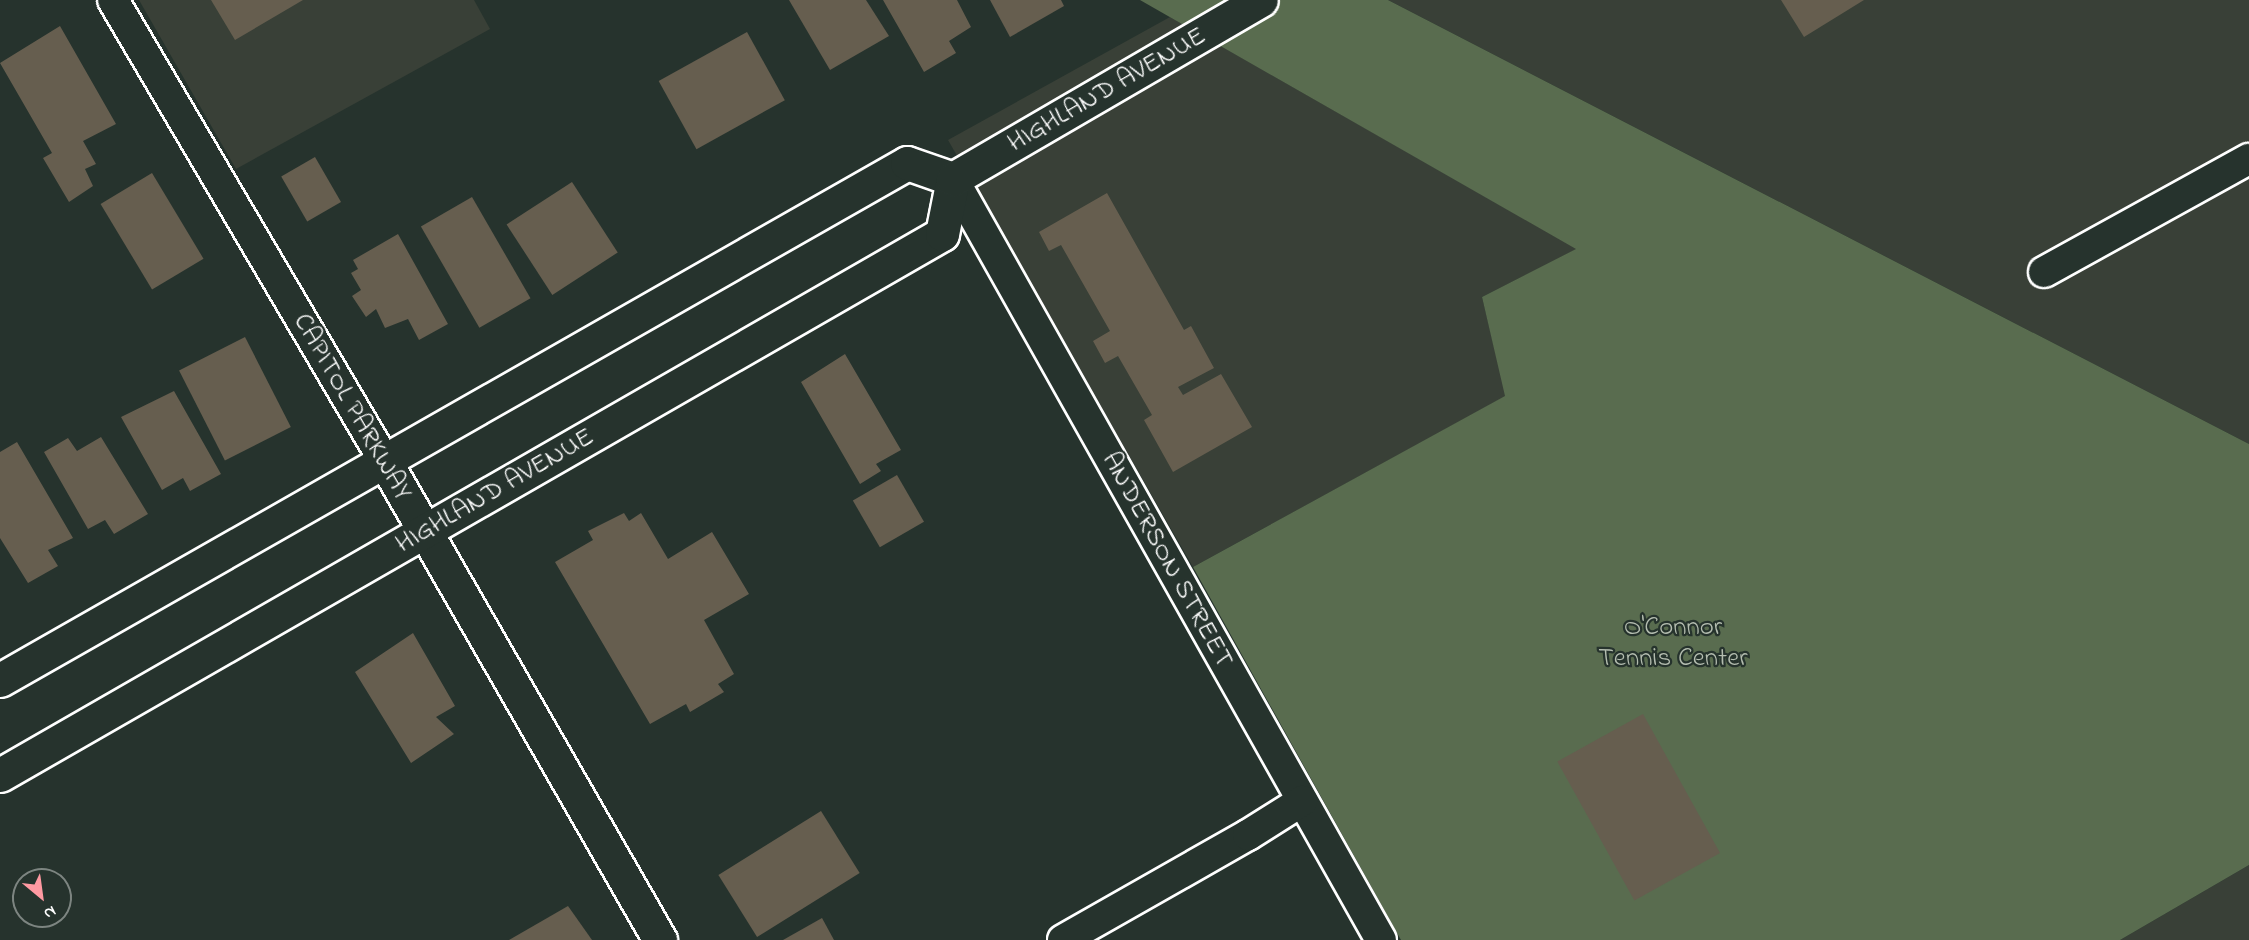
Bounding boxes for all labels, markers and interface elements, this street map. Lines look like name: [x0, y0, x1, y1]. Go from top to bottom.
street label: HIGHLAND AVENUE: [1002, 20, 1212, 160]
street label: CAPITOL PARKWAY: [285, 308, 419, 506]
street label: HIGHLAND AVENUE: [390, 421, 600, 561]
street label: ANDERSON STREET: [1094, 446, 1240, 674]
park label: O'Connor Tennis Center: [1598, 611, 1748, 674]
north arrow: [12, 868, 72, 928]
text: N: [39, 899, 60, 925]

